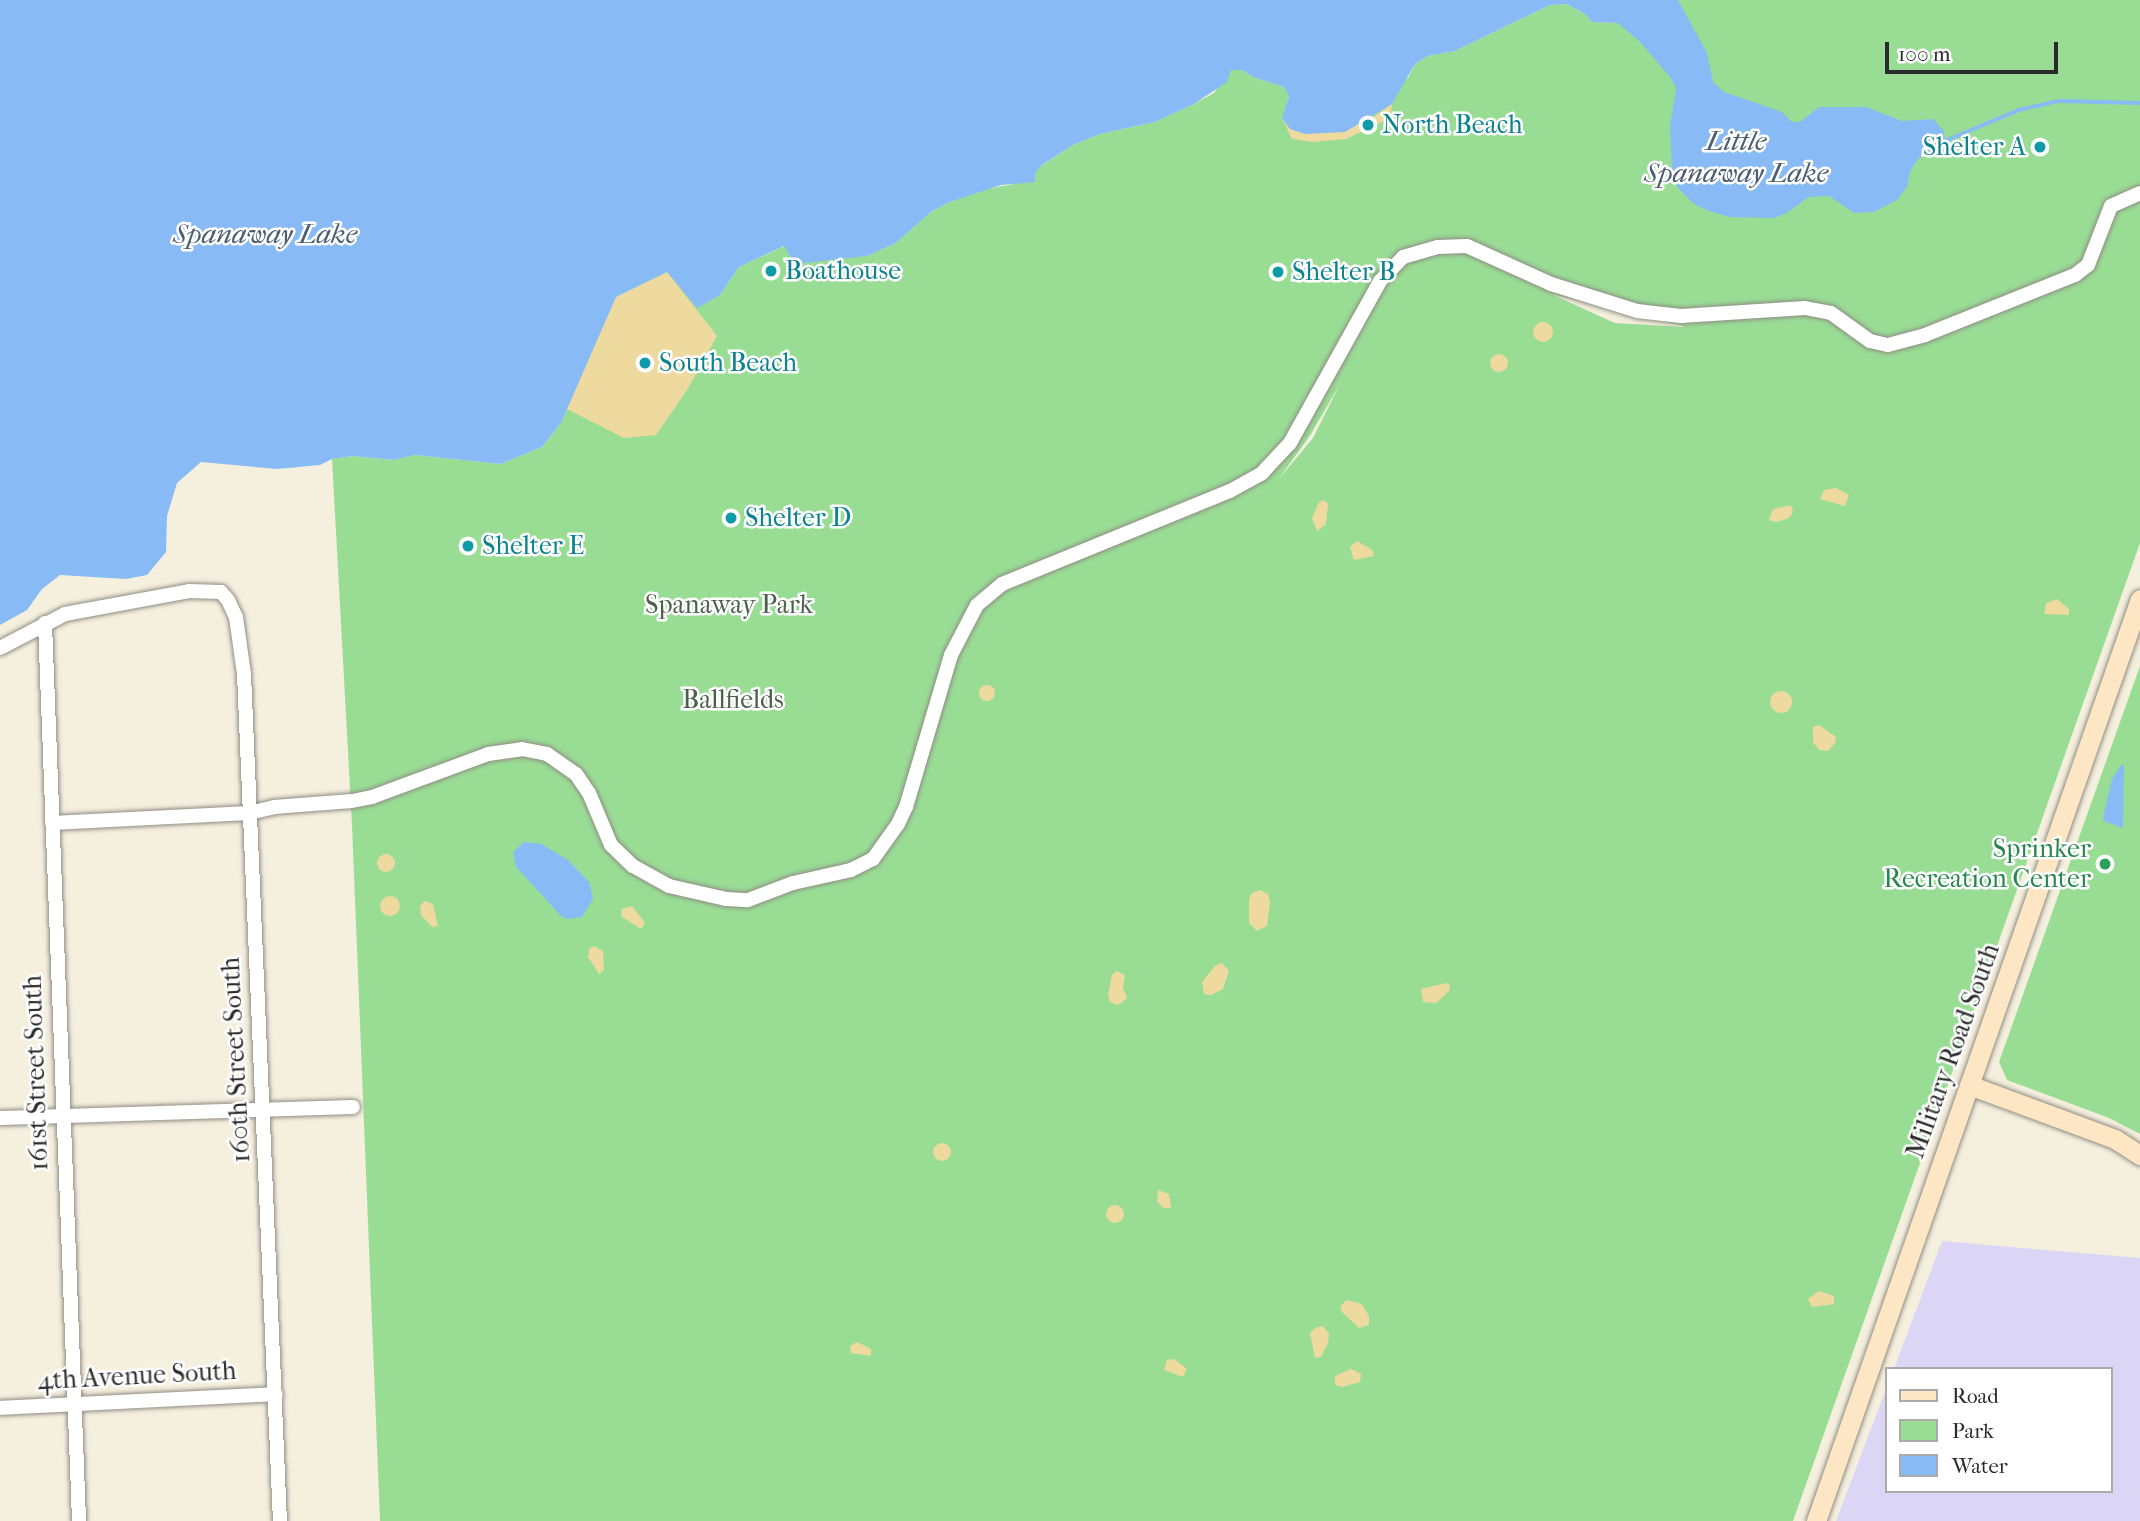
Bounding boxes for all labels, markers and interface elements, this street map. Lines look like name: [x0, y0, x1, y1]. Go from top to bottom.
scale bar: [1888, 28, 2061, 72]
text: 100 m: [1898, 42, 1951, 66]
place label: North Beach: [1382, 109, 1523, 141]
marker: North Beach: [1360, 117, 1376, 133]
water label: Little Spanaway Lake: [1644, 124, 1828, 190]
place label: Shelter A: [1923, 131, 2026, 163]
marker: Shelter A: [2032, 139, 2048, 155]
water label: Spanaway Lake: [173, 217, 357, 251]
place label: Boathouse: [785, 255, 901, 287]
place label: Shelter B: [1292, 256, 1395, 288]
marker: Boathouse: [763, 263, 779, 279]
marker: Shelter B: [1270, 264, 1286, 280]
place label: South Beach: [659, 347, 797, 379]
marker: South Beach: [637, 355, 653, 371]
place label: Shelter D: [745, 502, 851, 534]
marker: Shelter D: [723, 510, 739, 526]
place label: Shelter E: [482, 530, 584, 562]
marker: Shelter E: [460, 538, 476, 554]
park label: Spanaway Park: [645, 589, 813, 621]
park label: Ballfields: [682, 684, 784, 716]
place label: Sprinker Recreation Center: [1883, 833, 2091, 894]
marker: Sprinker Recreation Center: [2097, 856, 2113, 872]
street label: Military Road South: [1900, 939, 2006, 1163]
street label: 160th Street South: [215, 956, 257, 1164]
street label: 161st Street South: [17, 975, 55, 1171]
street label: 4th Avenue South: [37, 1355, 237, 1397]
legend: [1884, 1367, 2112, 1493]
text: Road: [1952, 1384, 1999, 1408]
text: Park: [1952, 1419, 1994, 1443]
text: Water: [1952, 1454, 2008, 1478]

